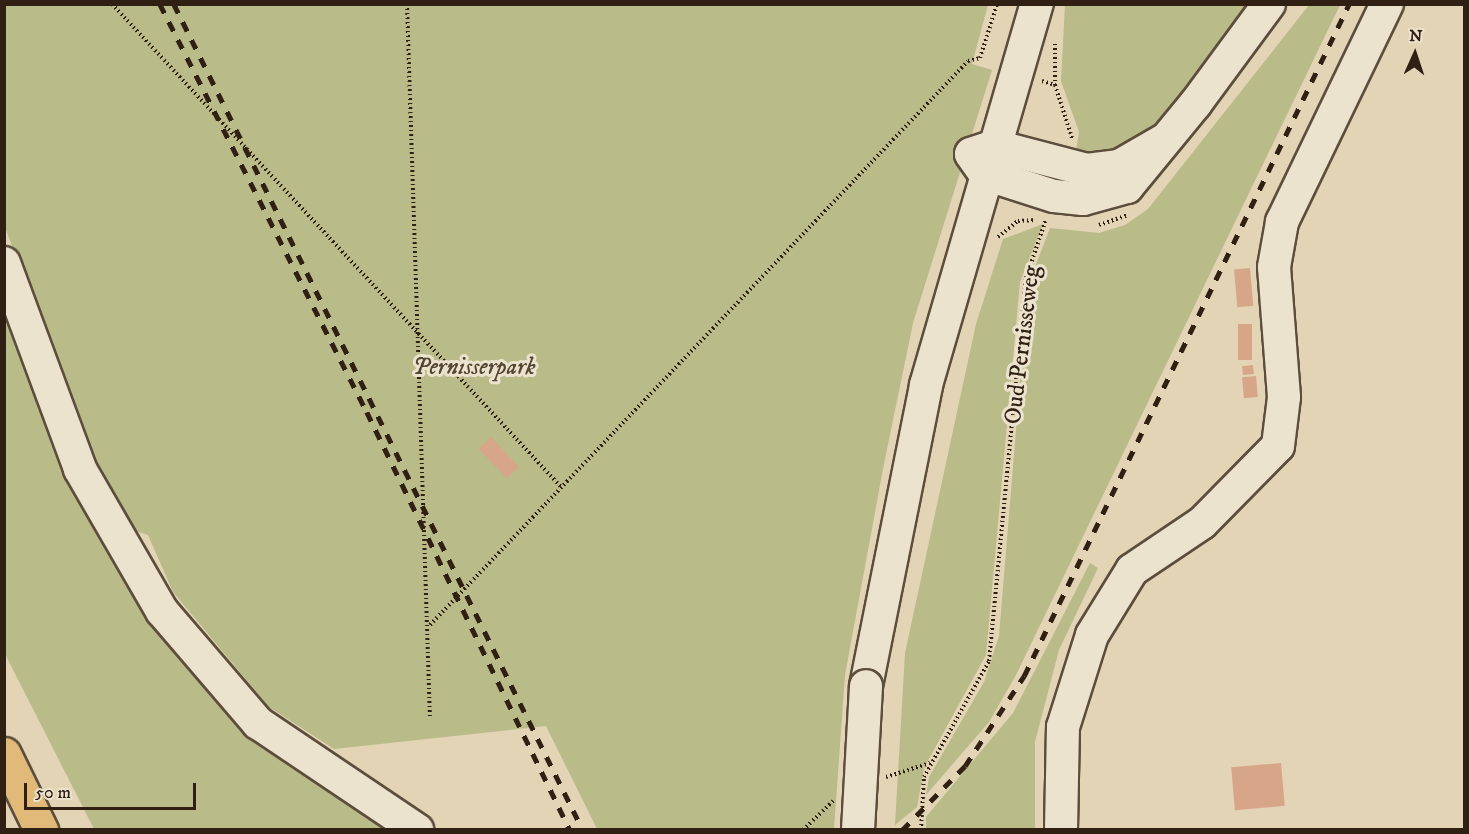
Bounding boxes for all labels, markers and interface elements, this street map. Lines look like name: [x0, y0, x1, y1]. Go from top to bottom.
north arrow: [1385, 24, 1445, 84]
text: N: [1409, 26, 1423, 46]
street label: Oud Pernisseweg: [999, 264, 1047, 426]
park label: Pernisserpark: [413, 354, 535, 382]
scale bar: [27, 771, 200, 809]
text: 50 m: [35, 782, 71, 804]

